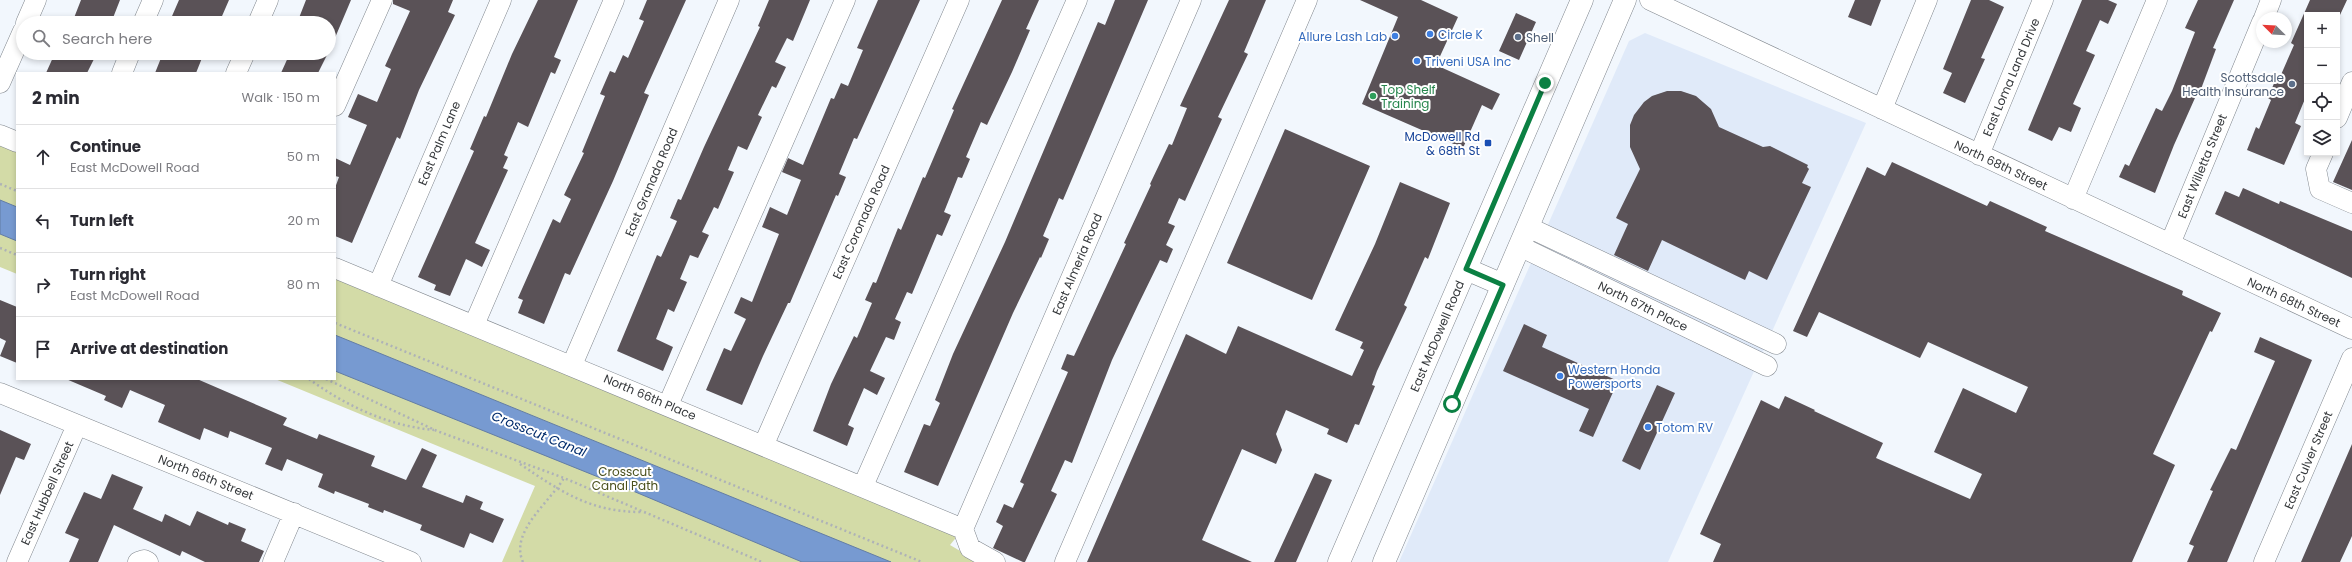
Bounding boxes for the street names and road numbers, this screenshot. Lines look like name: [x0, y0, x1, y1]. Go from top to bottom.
street label: East Loma Land Drive: [1978, 15, 2044, 139]
street label: East Palm Lane: [414, 98, 464, 188]
street label: East Willetta Street: [2173, 111, 2231, 221]
street label: East Granada Road: [620, 125, 682, 239]
street label: North 68th Street: [1951, 136, 2051, 194]
street label: East Coronado Road: [828, 162, 894, 282]
street label: East Almeria Road: [1048, 211, 1106, 317]
street label: North 68th Street: [2244, 273, 2344, 331]
street label: North 67th Place: [1595, 277, 1691, 335]
street label: East McDowell Road: [1406, 278, 1468, 394]
street label: North 66th Place: [601, 370, 699, 424]
street label: East Culver Street: [2280, 408, 2336, 512]
street label: East Hubbell Street: [16, 438, 78, 548]
street label: North 66th Street: [156, 450, 256, 504]

